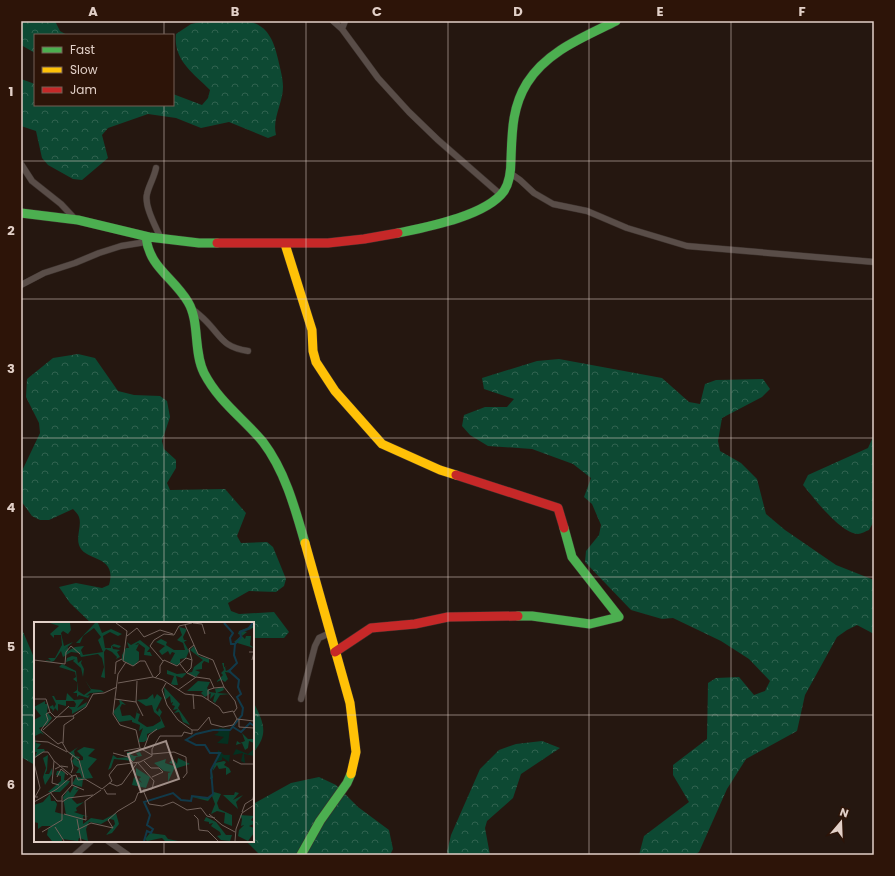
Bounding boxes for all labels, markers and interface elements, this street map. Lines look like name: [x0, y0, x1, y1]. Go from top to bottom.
text: A: [88, 2, 98, 21]
text: B: [231, 2, 240, 21]
text: C: [372, 2, 382, 21]
text: D: [513, 2, 523, 21]
text: E: [656, 2, 664, 21]
text: F: [798, 2, 806, 21]
legend: [34, 34, 174, 106]
text: Fast: [70, 41, 95, 58]
text: Slow: [70, 61, 98, 78]
text: Jam: [70, 81, 97, 98]
text: 1: [9, 82, 13, 101]
text: 2: [7, 221, 15, 240]
text: 3: [7, 359, 15, 378]
text: 4: [7, 498, 16, 517]
inset map: [34, 622, 254, 842]
text: 5: [7, 637, 15, 656]
text: 6: [7, 775, 15, 794]
north arrow: [821, 802, 861, 842]
text: N: [838, 804, 851, 821]

